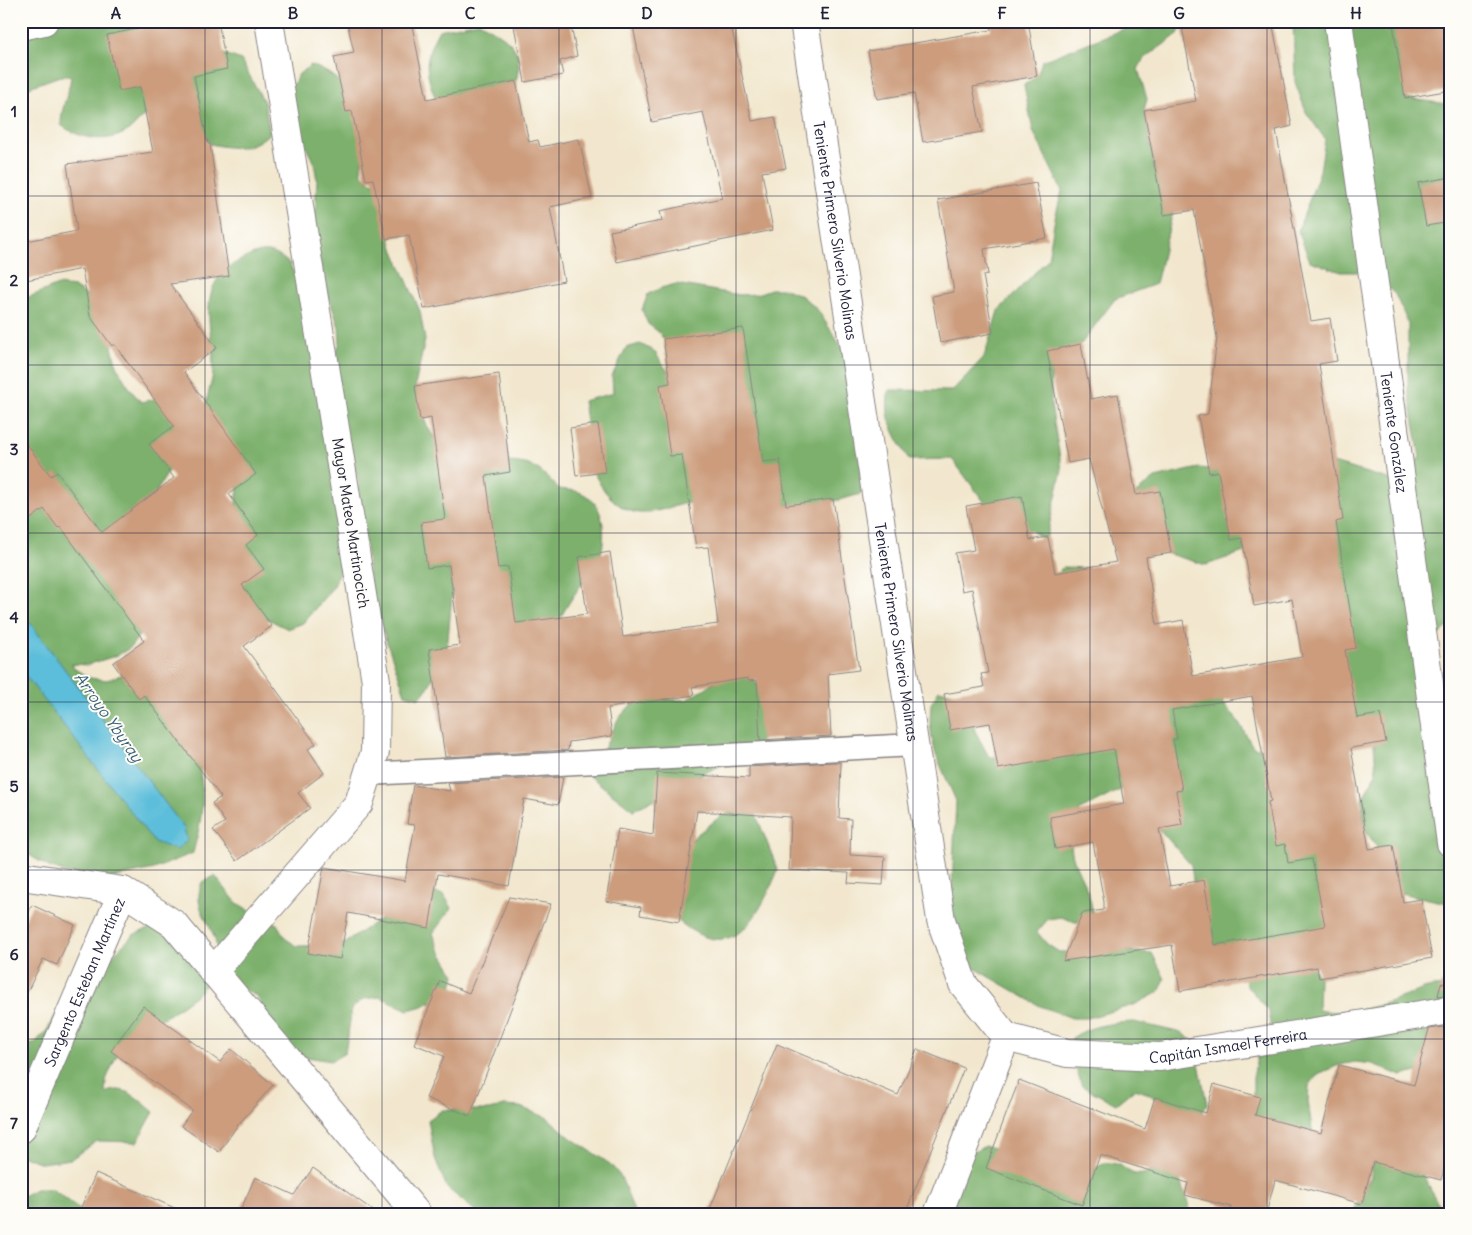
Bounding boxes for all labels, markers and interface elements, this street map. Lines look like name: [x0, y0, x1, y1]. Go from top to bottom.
text: A: [111, 3, 121, 23]
text: B: [288, 3, 299, 23]
text: C: [465, 3, 476, 23]
text: D: [641, 3, 653, 23]
text: E: [820, 3, 830, 23]
text: F: [997, 3, 1007, 23]
text: G: [1173, 3, 1185, 23]
text: H: [1350, 3, 1362, 23]
text: 1: [11, 101, 17, 121]
street label: Teniente Primero Silverio Molinas: [810, 120, 862, 342]
text: 2: [10, 270, 19, 290]
street label: Teniente González: [1377, 370, 1412, 494]
street label: Mayor Mateo Martinocich: [328, 436, 374, 610]
text: 3: [9, 439, 19, 459]
street label: Teniente Primero Silverio Molinas: [871, 521, 923, 743]
text: 4: [9, 607, 19, 627]
water label: Arroyo Ybyray: [71, 668, 148, 767]
text: 5: [9, 776, 19, 796]
street label: Sargento Esteban Martínez: [39, 895, 129, 1069]
text: 6: [9, 944, 19, 964]
street label: Capitán Ismael Ferreira: [1149, 1024, 1309, 1067]
text: 7: [10, 1113, 18, 1133]

